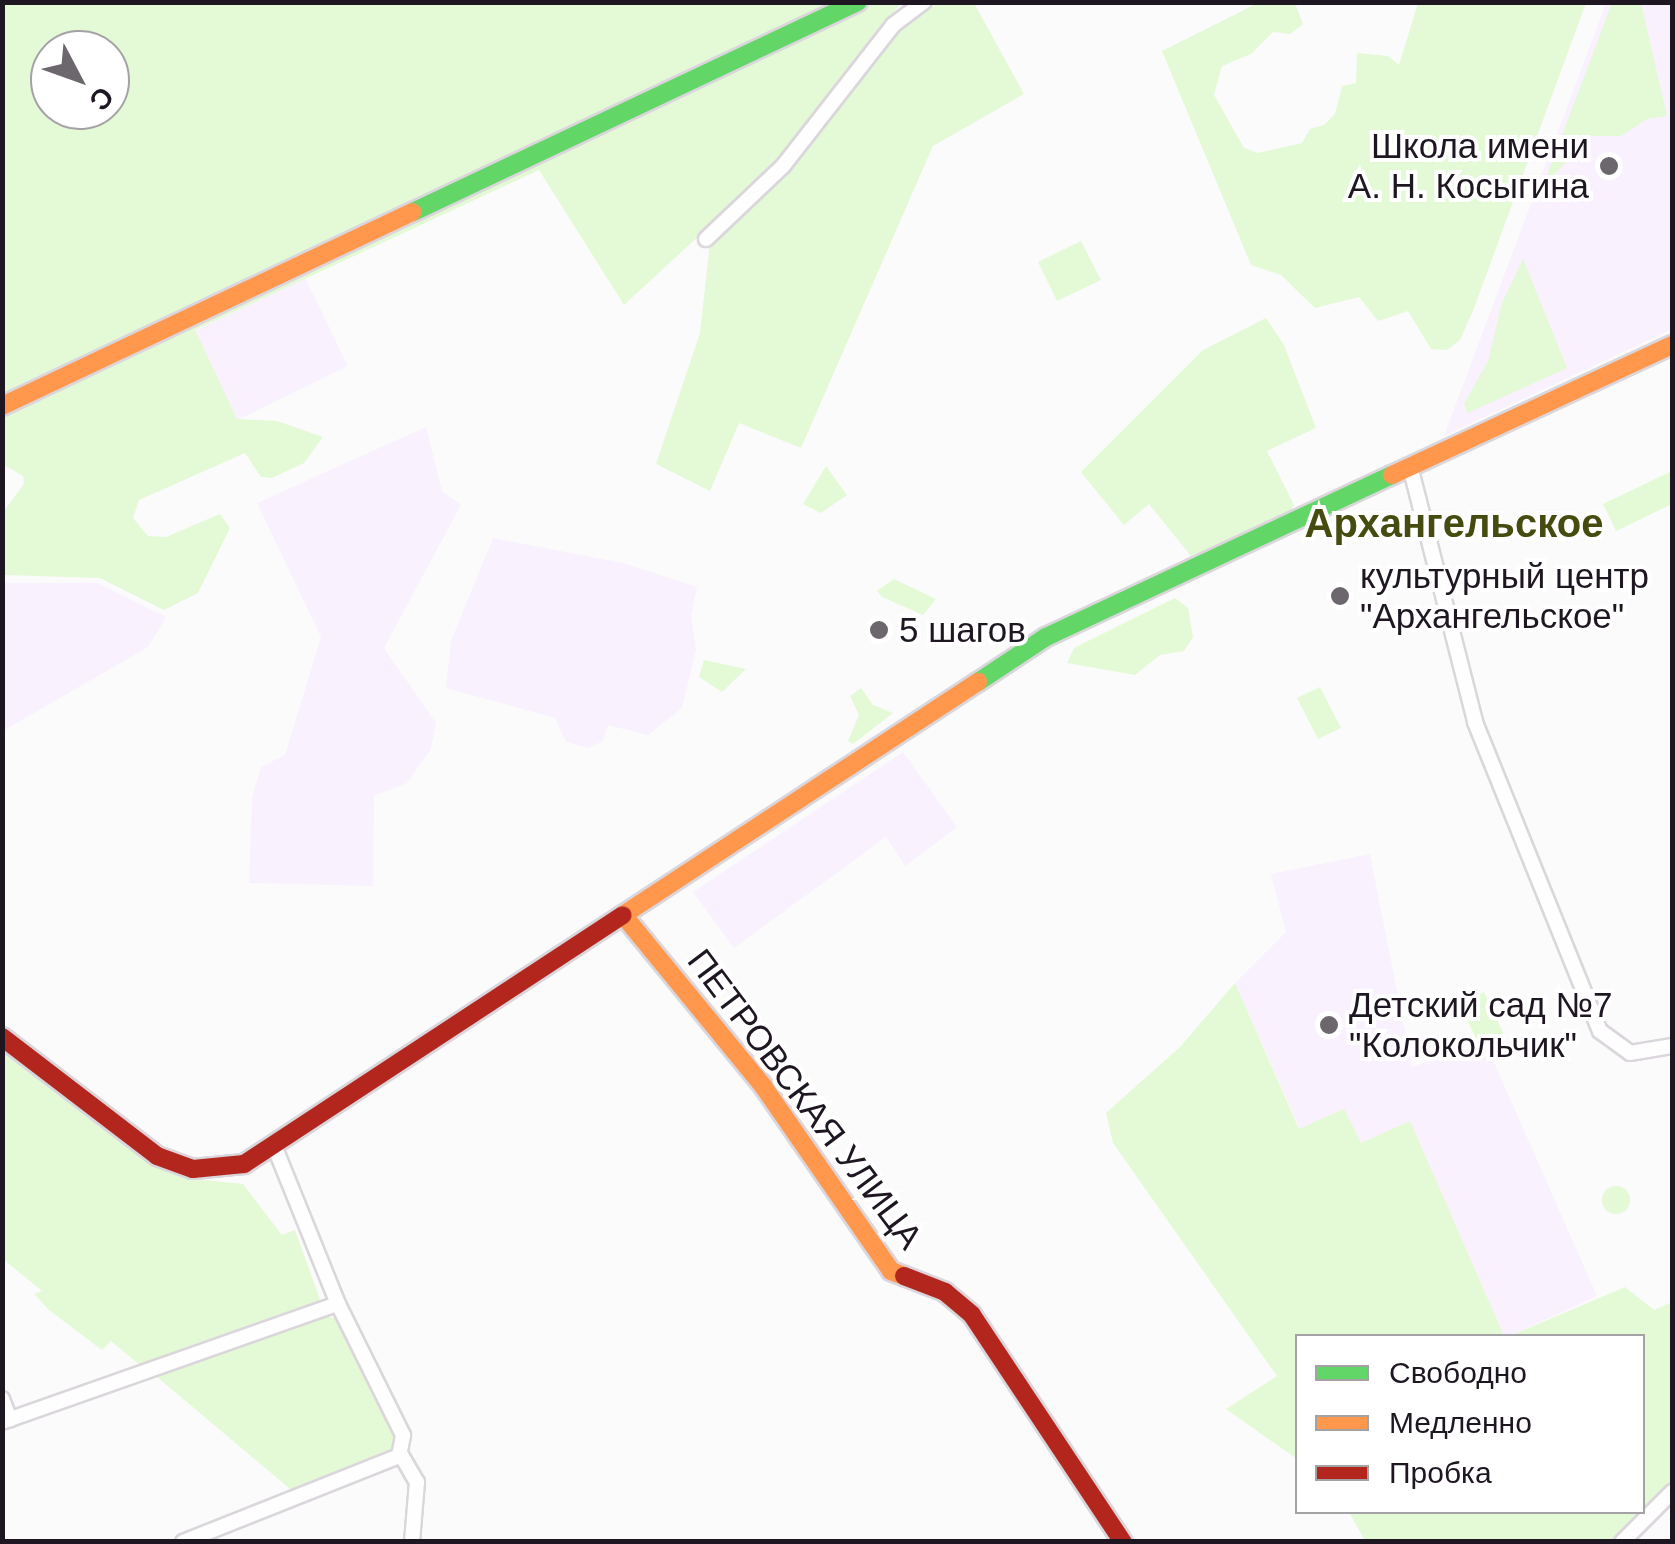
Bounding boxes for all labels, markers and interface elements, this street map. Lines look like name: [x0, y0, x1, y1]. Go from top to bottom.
north arrow: [30, 30, 130, 130]
text: С: [83, 81, 120, 116]
place label: Школа имени А. Н. Косыгина: [1348, 125, 1589, 207]
marker: Школа имени А. Н. Косыгина: [1598, 155, 1620, 177]
district label: Архангельское: [1305, 499, 1603, 547]
place label: культурный центр "Архангельское": [1360, 555, 1649, 637]
marker: культурный центр "Архангельское": [1329, 585, 1351, 607]
place label: 5 шагов: [899, 609, 1026, 651]
marker: 5 шагов: [868, 619, 890, 641]
street label: ПЕТРОВСКАЯ УЛИЦА: [679, 941, 931, 1257]
place label: Детский сад №7 "Колокольчик": [1349, 984, 1612, 1066]
marker: Детский сад №7 "Колокольчик": [1318, 1014, 1340, 1036]
legend: [1295, 1334, 1645, 1514]
text: Свободно: [1389, 1356, 1527, 1389]
text: Медленно: [1389, 1406, 1532, 1439]
text: Пробка: [1389, 1456, 1492, 1489]

